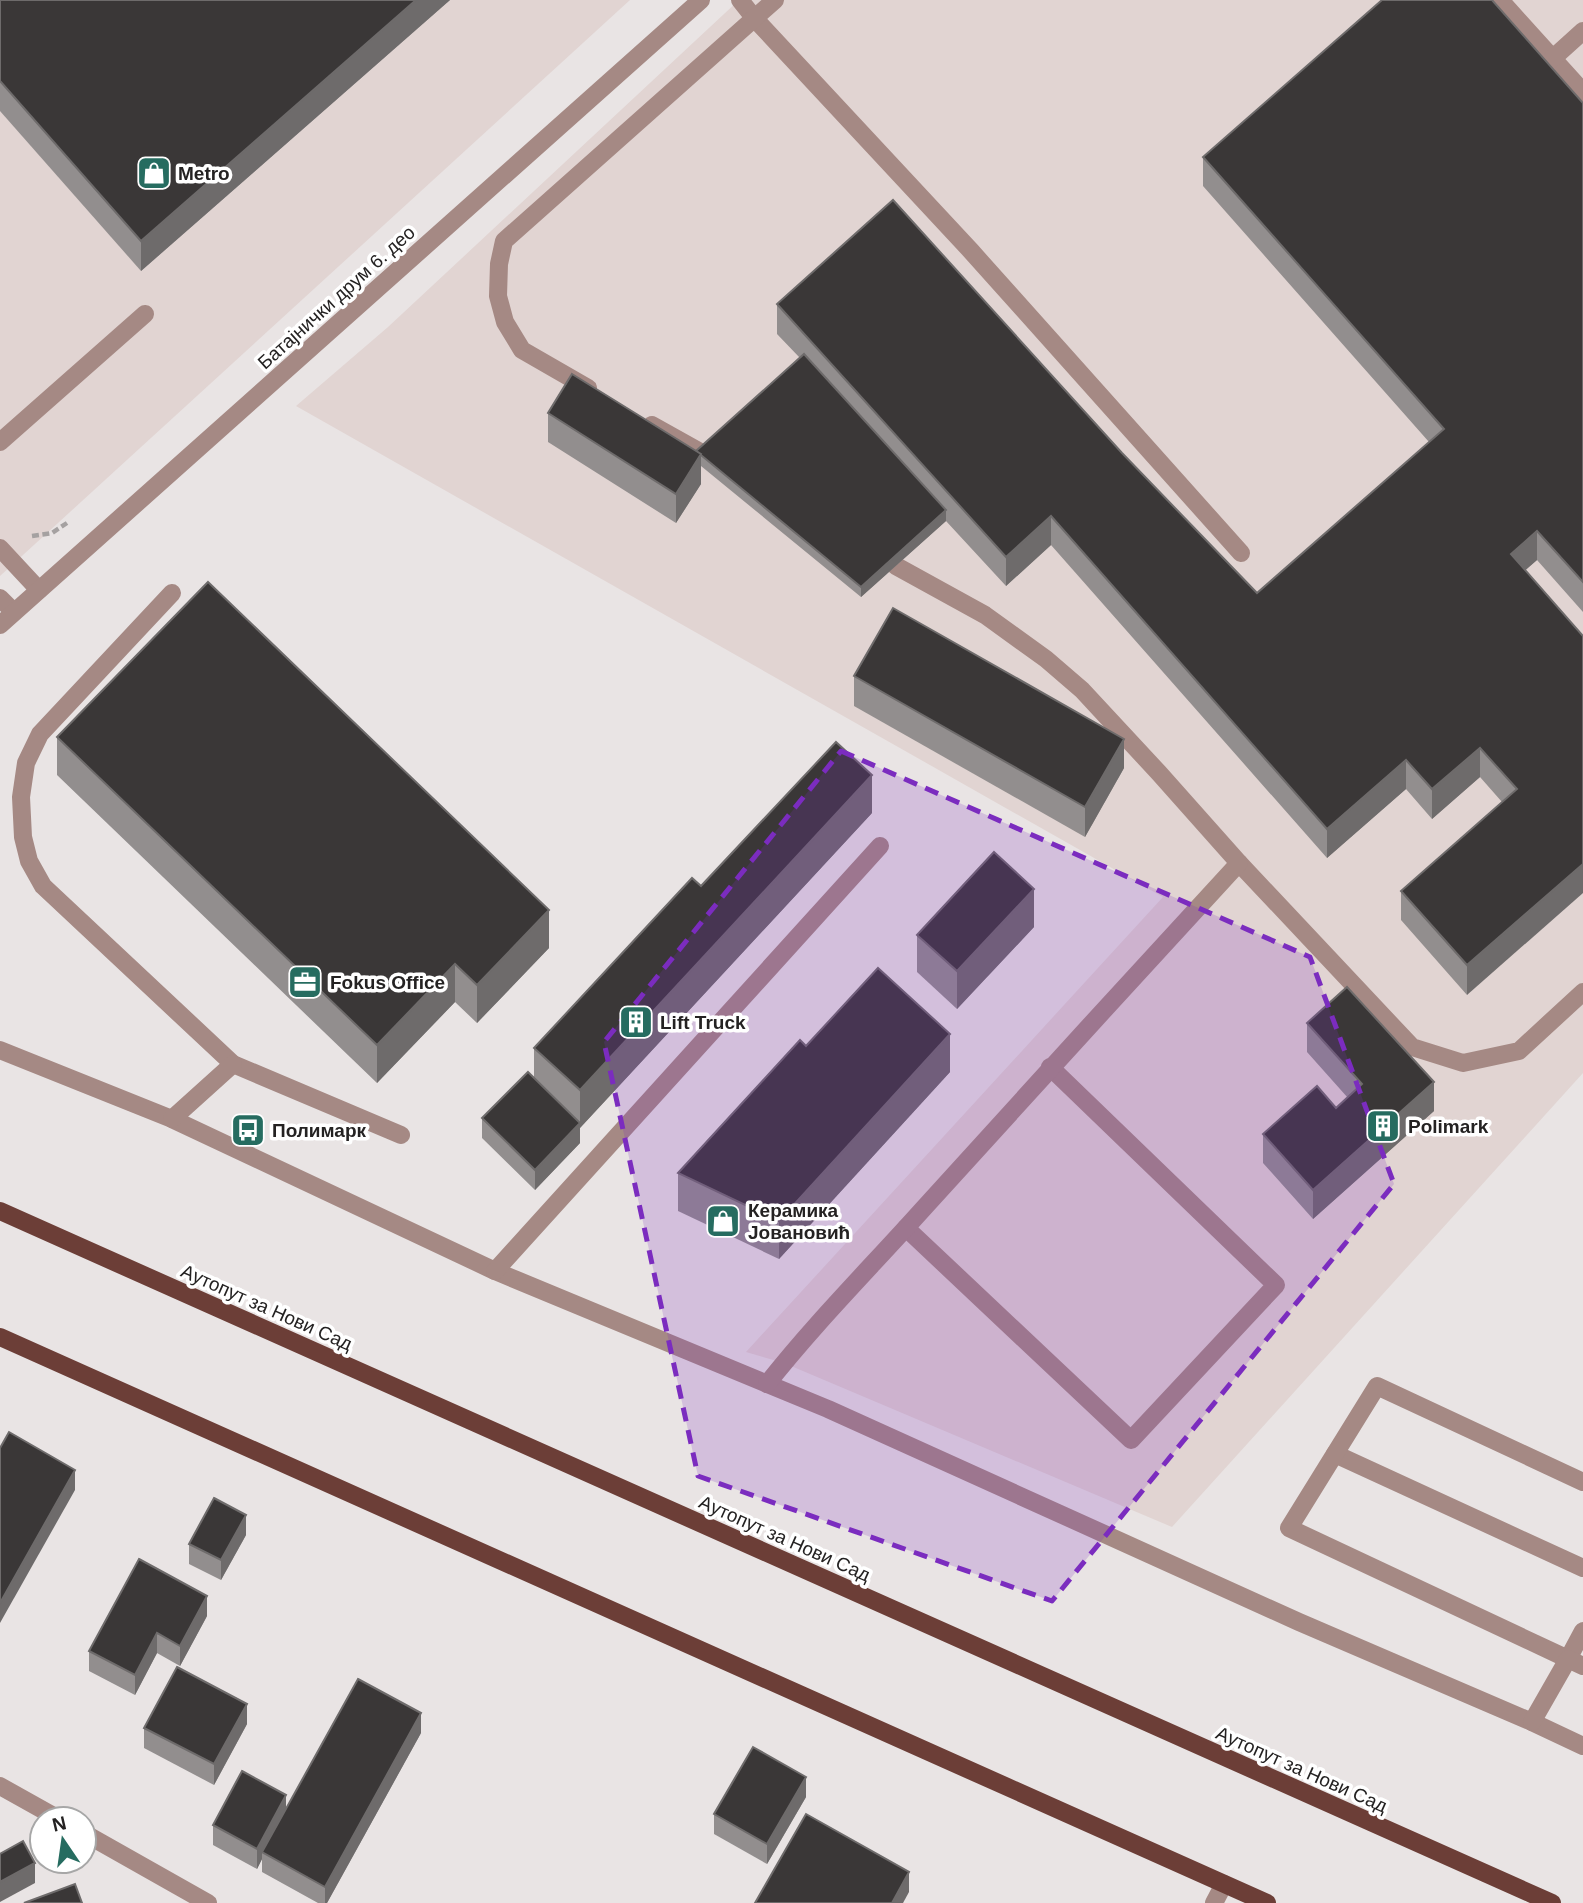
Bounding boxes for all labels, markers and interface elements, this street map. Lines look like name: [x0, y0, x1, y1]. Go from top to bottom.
shop icon: Metro: [135, 154, 173, 192]
place label: Metro: [178, 163, 230, 184]
street label: Батајнички друм 6. део: [254, 221, 419, 373]
office icon: Fokus Office: [286, 963, 324, 1001]
place label: Fokus Office: [330, 972, 445, 993]
building icon: Lift Truck: [617, 1003, 655, 1041]
place label: Lift Truck: [660, 1012, 746, 1033]
building icon: Polimark: [1364, 1107, 1402, 1145]
bus stop icon: Полимарк: [229, 1111, 267, 1149]
place label: Polimark: [1408, 1116, 1489, 1137]
place label: Полимарк: [272, 1120, 367, 1141]
place label: Керамика Јовановић: [748, 1200, 850, 1243]
shop icon: Керамика Јовановић: [704, 1202, 742, 1240]
street label: Аутопут за Нови Сад: [178, 1260, 356, 1355]
street label: Аутопут за Нови Сад: [696, 1491, 874, 1586]
street label: Аутопут за Нови Сад: [1213, 1722, 1391, 1817]
north arrow: [28, 1805, 98, 1875]
text: N: [50, 1812, 68, 1836]

